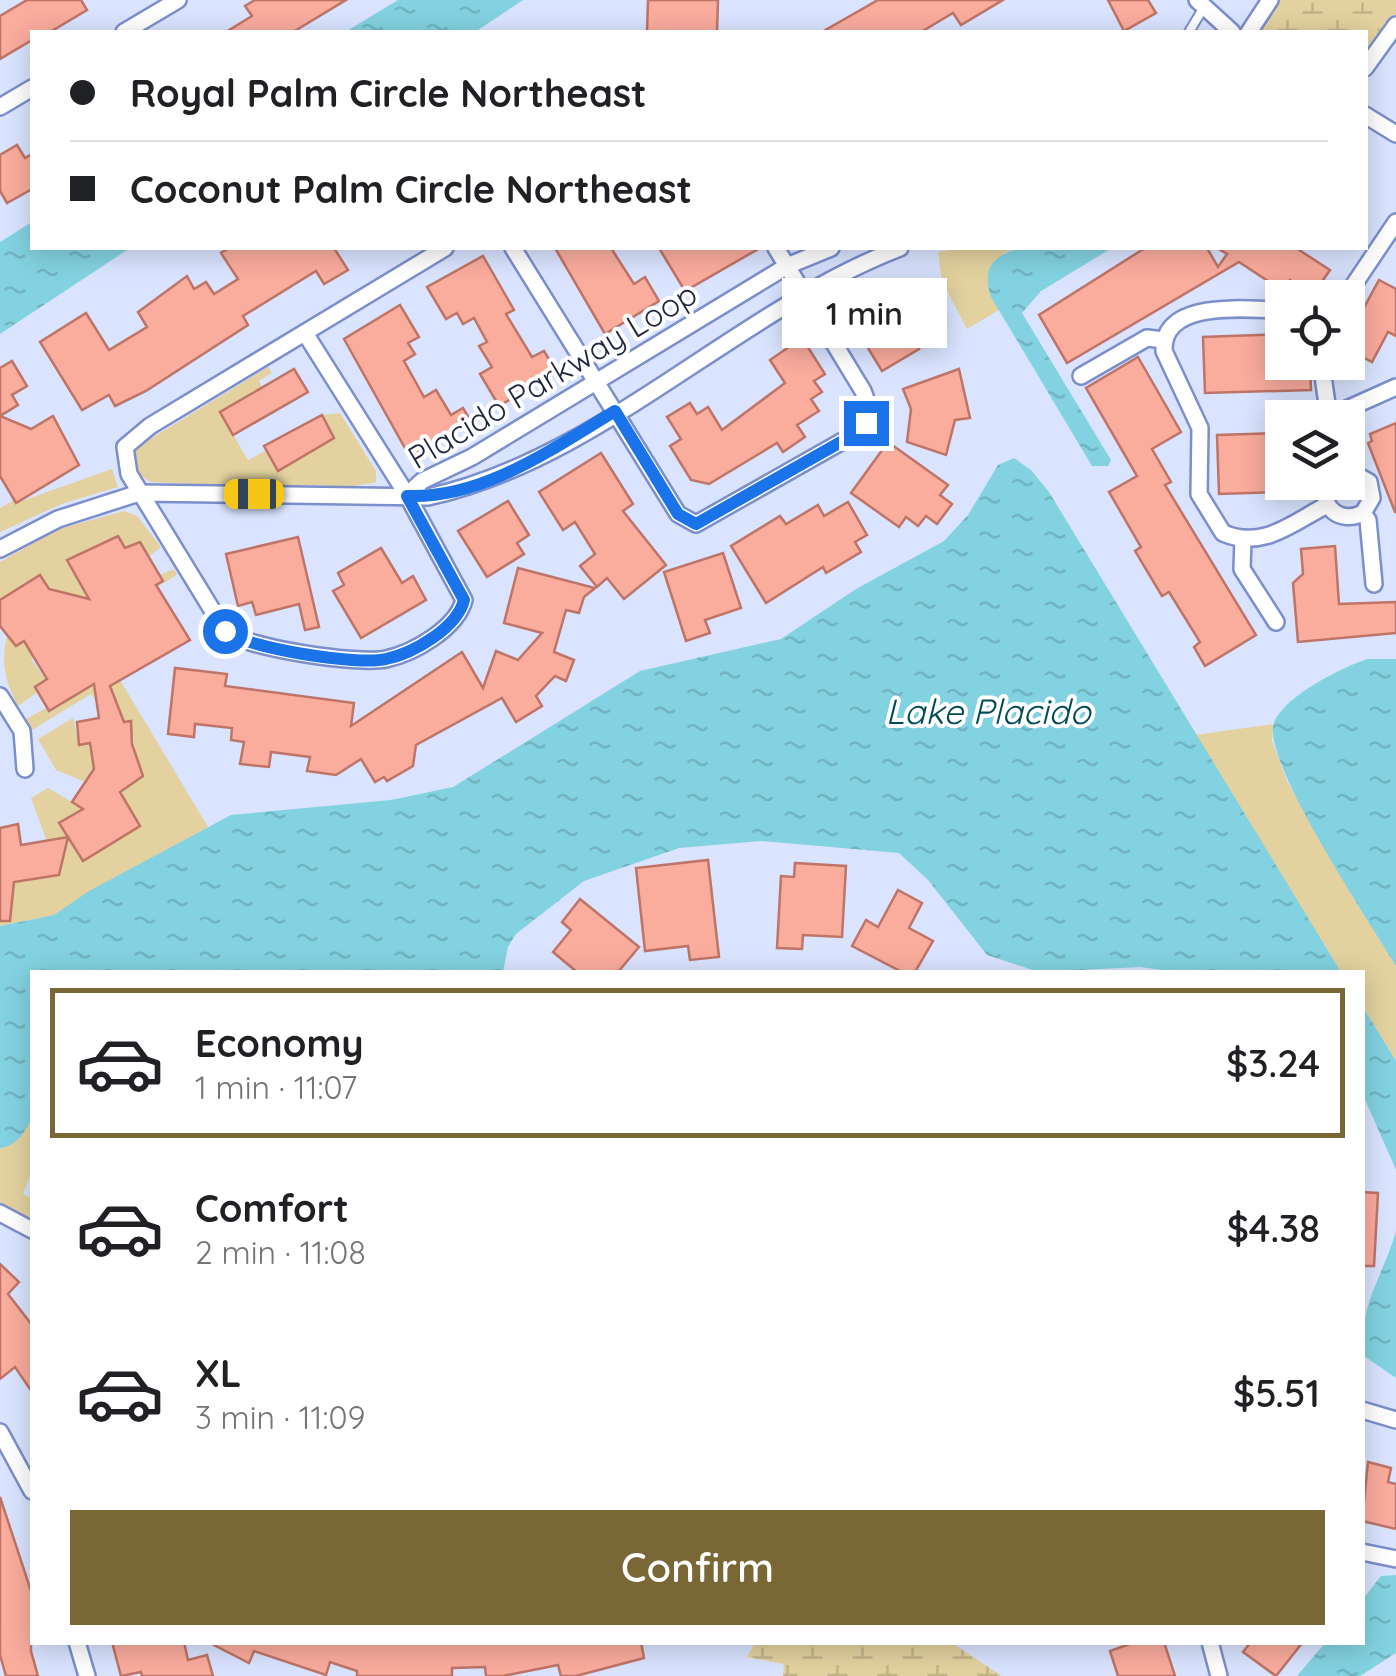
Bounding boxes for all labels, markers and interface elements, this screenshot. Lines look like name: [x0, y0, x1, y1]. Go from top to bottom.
text: Royal Palm Circle Northeast: [130, 69, 647, 117]
text: Coconut Palm Circle Northeast: [130, 165, 692, 213]
street label: Placido Parkway Loop: [400, 273, 704, 477]
callout: 1 min: [784, 278, 948, 348]
map controls: [1265, 280, 1365, 500]
button: locate: [1265, 280, 1365, 380]
text: 1 min: [826, 293, 903, 333]
button: layers: [1265, 400, 1365, 500]
route end: [844, 401, 889, 446]
car: [224, 479, 284, 509]
route start: [203, 609, 248, 654]
water label: Lake Placido: [885, 689, 1092, 733]
icon: car: [75, 1018, 165, 1108]
text: Economy: [195, 1019, 364, 1067]
text: $3.24: [1226, 1039, 1320, 1087]
text: 1 min · 11:07: [195, 1067, 357, 1107]
icon: car: [75, 1183, 165, 1273]
text: Comfort: [195, 1184, 349, 1232]
text: $4.38: [1227, 1204, 1320, 1252]
text: 2 min · 11:08: [195, 1232, 366, 1272]
icon: car: [75, 1348, 165, 1438]
text: XL: [195, 1349, 241, 1397]
text: $5.51: [1233, 1369, 1320, 1417]
text: 3 min · 11:09: [195, 1397, 365, 1437]
button: Confirm: [70, 1510, 1325, 1625]

